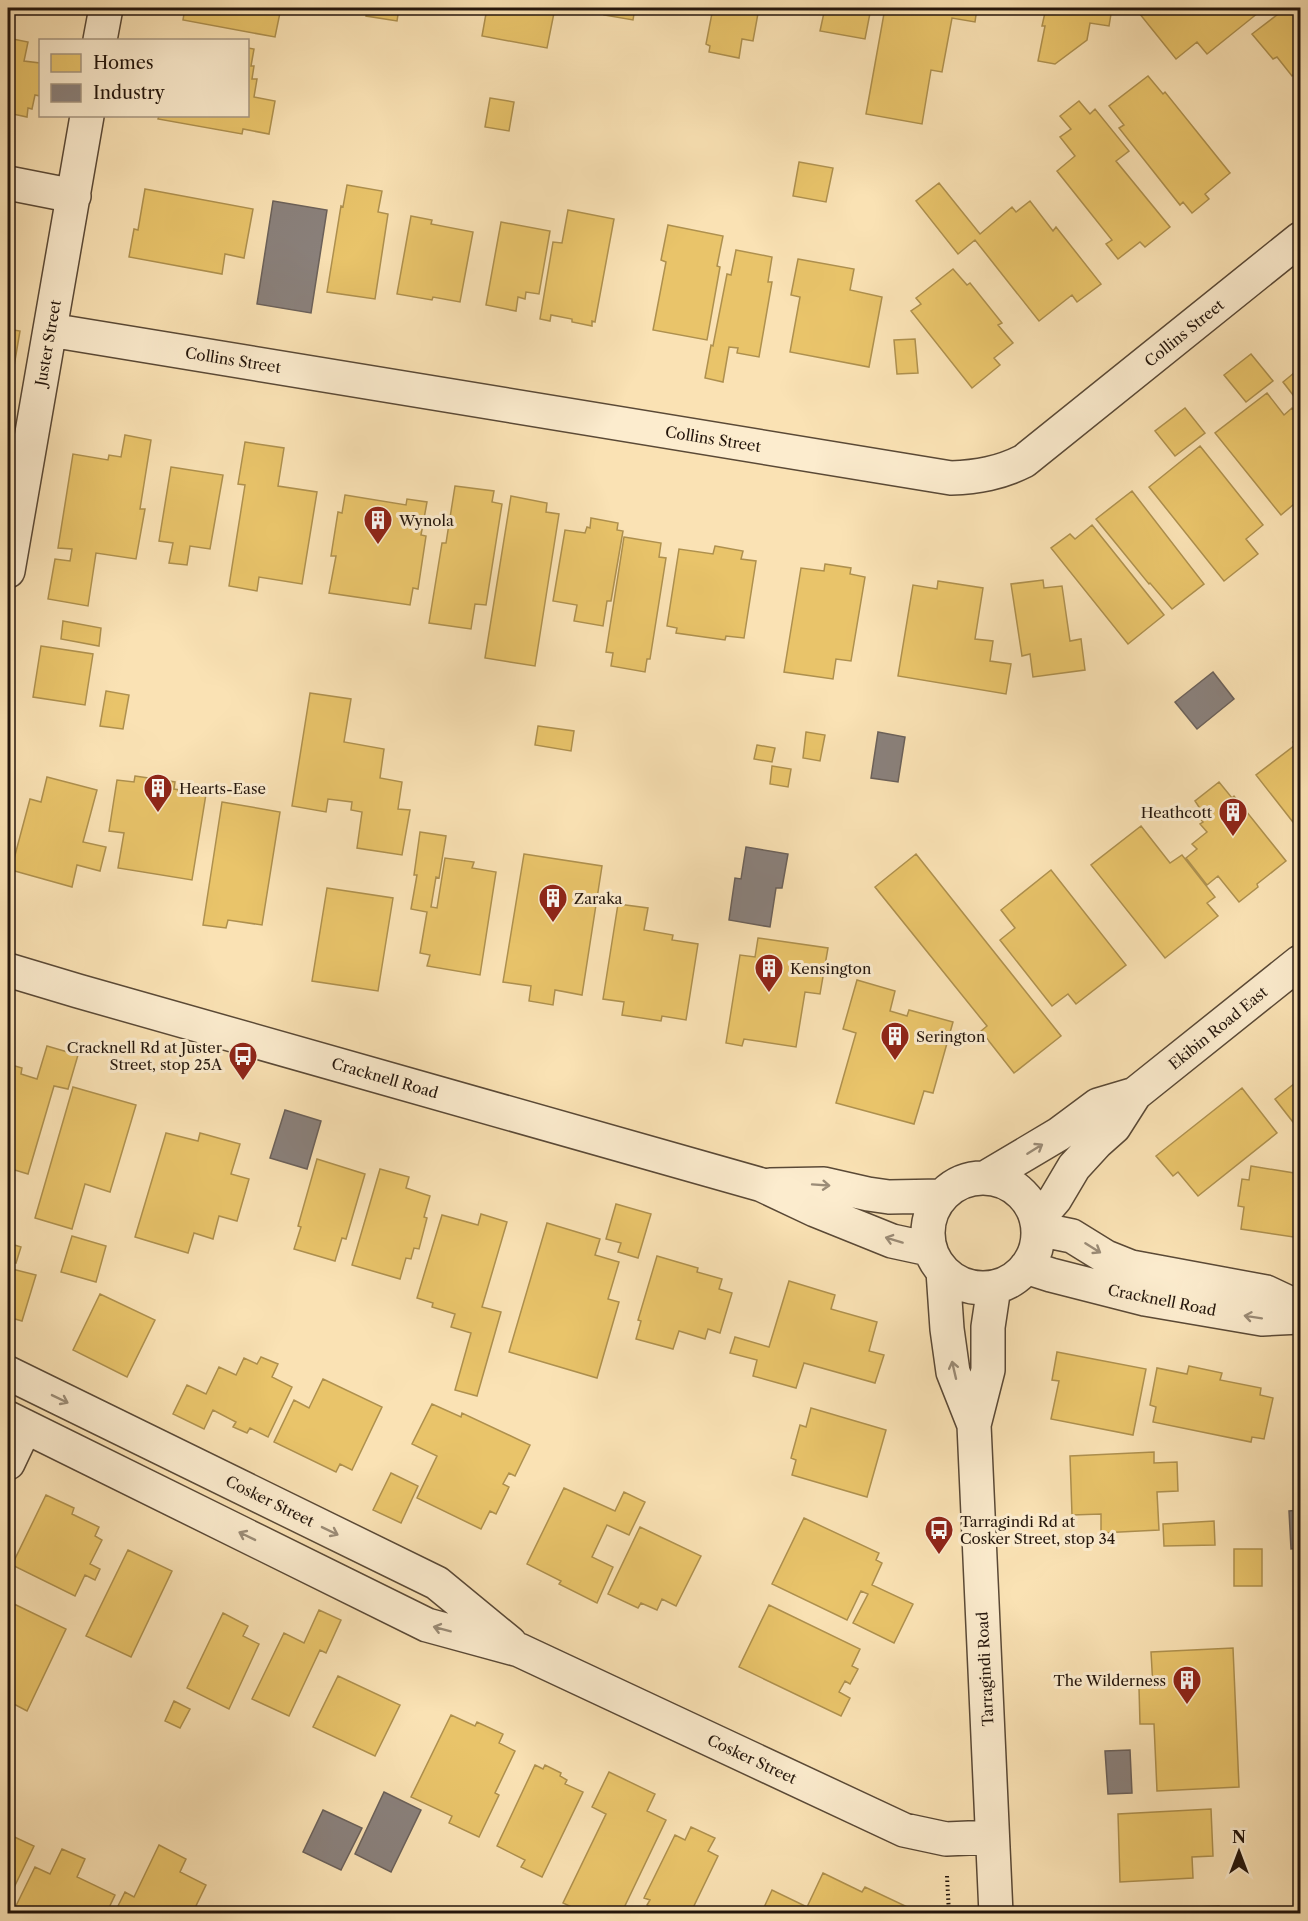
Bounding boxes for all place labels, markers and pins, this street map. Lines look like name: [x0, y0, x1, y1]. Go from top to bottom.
building icon: Wynola: [362, 504, 394, 546]
place label: Wynola: [398, 511, 454, 530]
building icon: Hearts-Ease: [142, 772, 174, 814]
place label: Hearts-Ease: [179, 779, 266, 798]
building icon: Heathcott: [1217, 796, 1249, 838]
place label: Heathcott: [1141, 803, 1213, 822]
building icon: Zaraka: [537, 882, 569, 924]
place label: Zaraka: [574, 889, 623, 908]
building icon: Kensington: [753, 952, 785, 994]
place label: Kensington: [790, 959, 872, 978]
building icon: Serington: [879, 1020, 911, 1062]
place label: Serington: [916, 1027, 986, 1046]
place label: Cracknell Rd at Juster Street, stop 25A: [67, 1038, 223, 1074]
bus stop icon: Cracknell Rd at Juster Street, stop 25A: [227, 1040, 259, 1082]
place label: Tarragindi Rd at Cosker Street, stop 34: [960, 1512, 1115, 1548]
bus stop icon: Tarragindi Rd at Cosker Street, stop 34: [923, 1514, 955, 1556]
building icon: The Wilderness: [1171, 1664, 1203, 1706]
place label: The Wilderness: [1053, 1671, 1166, 1690]

